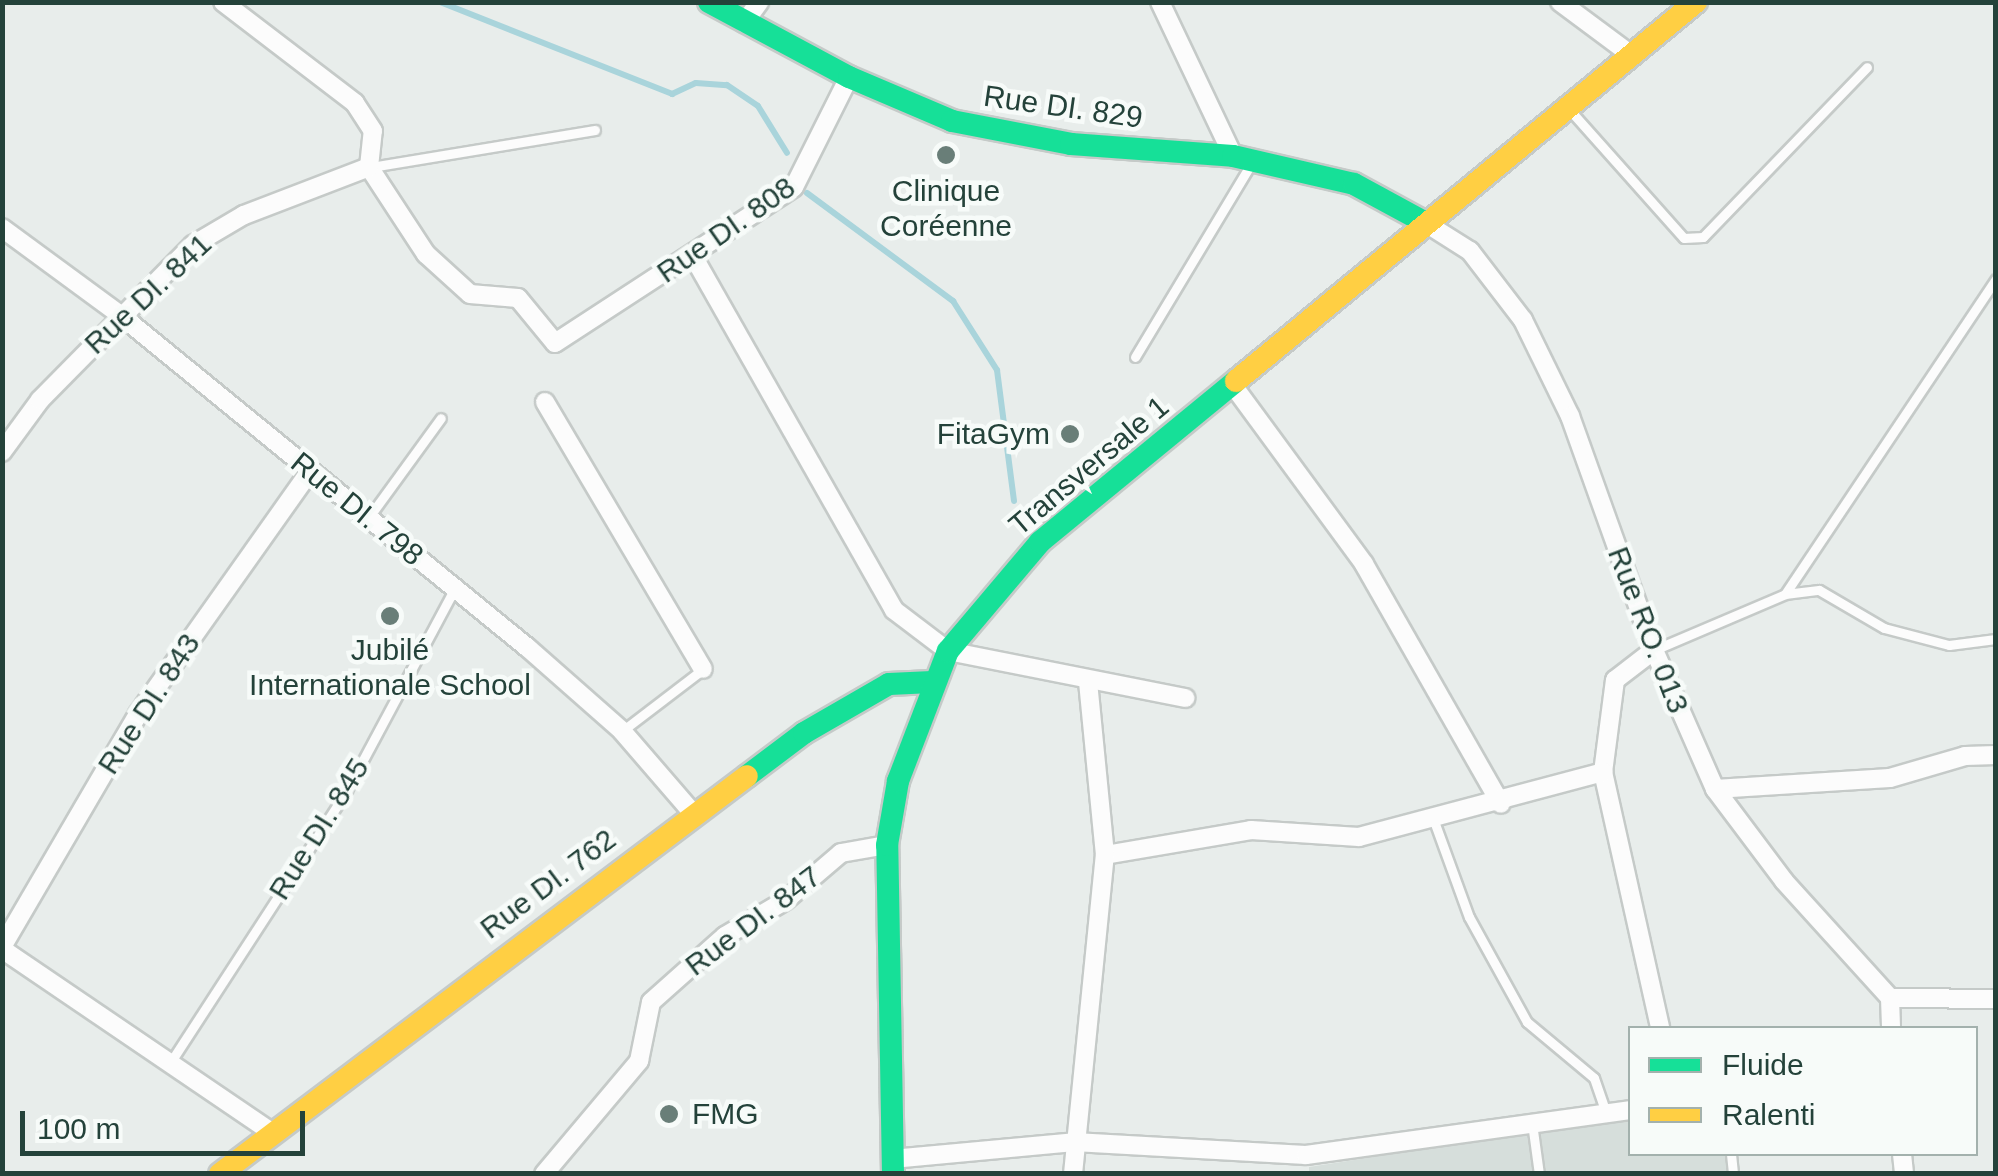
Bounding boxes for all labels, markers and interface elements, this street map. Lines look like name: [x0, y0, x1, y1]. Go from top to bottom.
street label: Rue DI. 829: [981, 78, 1145, 136]
marker: Clinique Coréenne: [933, 142, 959, 168]
street label: Rue DI. 808: [650, 169, 802, 291]
place label: Clinique Coréenne: [880, 173, 1012, 244]
street label: Rue DI. 841: [77, 226, 219, 362]
street label: Transversale 1: [1002, 389, 1176, 543]
place label: FitaGym: [937, 416, 1050, 452]
marker: FitaGym: [1059, 423, 1081, 445]
street label: Rue DI. 798: [283, 445, 431, 573]
street label: Rue RO. 013: [1600, 542, 1696, 718]
marker: Jubilé Internationale School: [379, 605, 401, 627]
street label: Rue DI. 843: [90, 627, 208, 781]
place label: Jubilé Internationale School: [249, 632, 531, 702]
street label: Rue DI. 845: [261, 752, 377, 906]
street label: Rue DI. 762: [473, 821, 623, 947]
street label: Rue DI. 847: [678, 858, 828, 984]
legend: [1628, 1026, 1978, 1156]
text: Fluide: [1722, 1048, 1804, 1081]
scale bar: [25, 1091, 310, 1153]
place label: FMG: [692, 1096, 759, 1132]
text: Ralenti: [1722, 1098, 1815, 1131]
marker: FMG: [656, 1101, 682, 1127]
text: 100 m: [37, 1112, 120, 1145]

